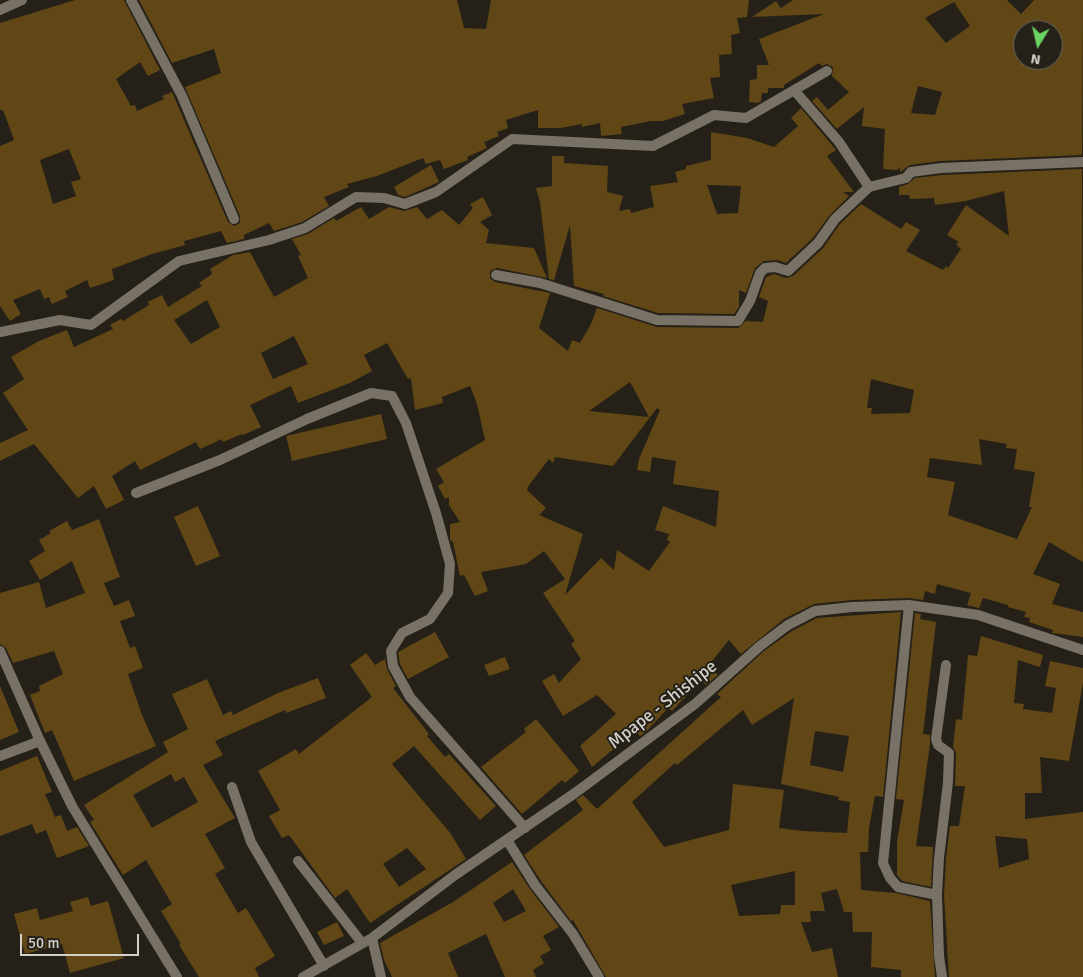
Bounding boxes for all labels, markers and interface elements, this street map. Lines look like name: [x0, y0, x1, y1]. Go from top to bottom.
north arrow: [1013, 20, 1063, 70]
text: N: [1030, 50, 1042, 68]
street label: Mpape - Shishipe: [604, 656, 722, 754]
scale bar: [22, 924, 141, 956]
text: 50 m: [28, 934, 59, 952]

